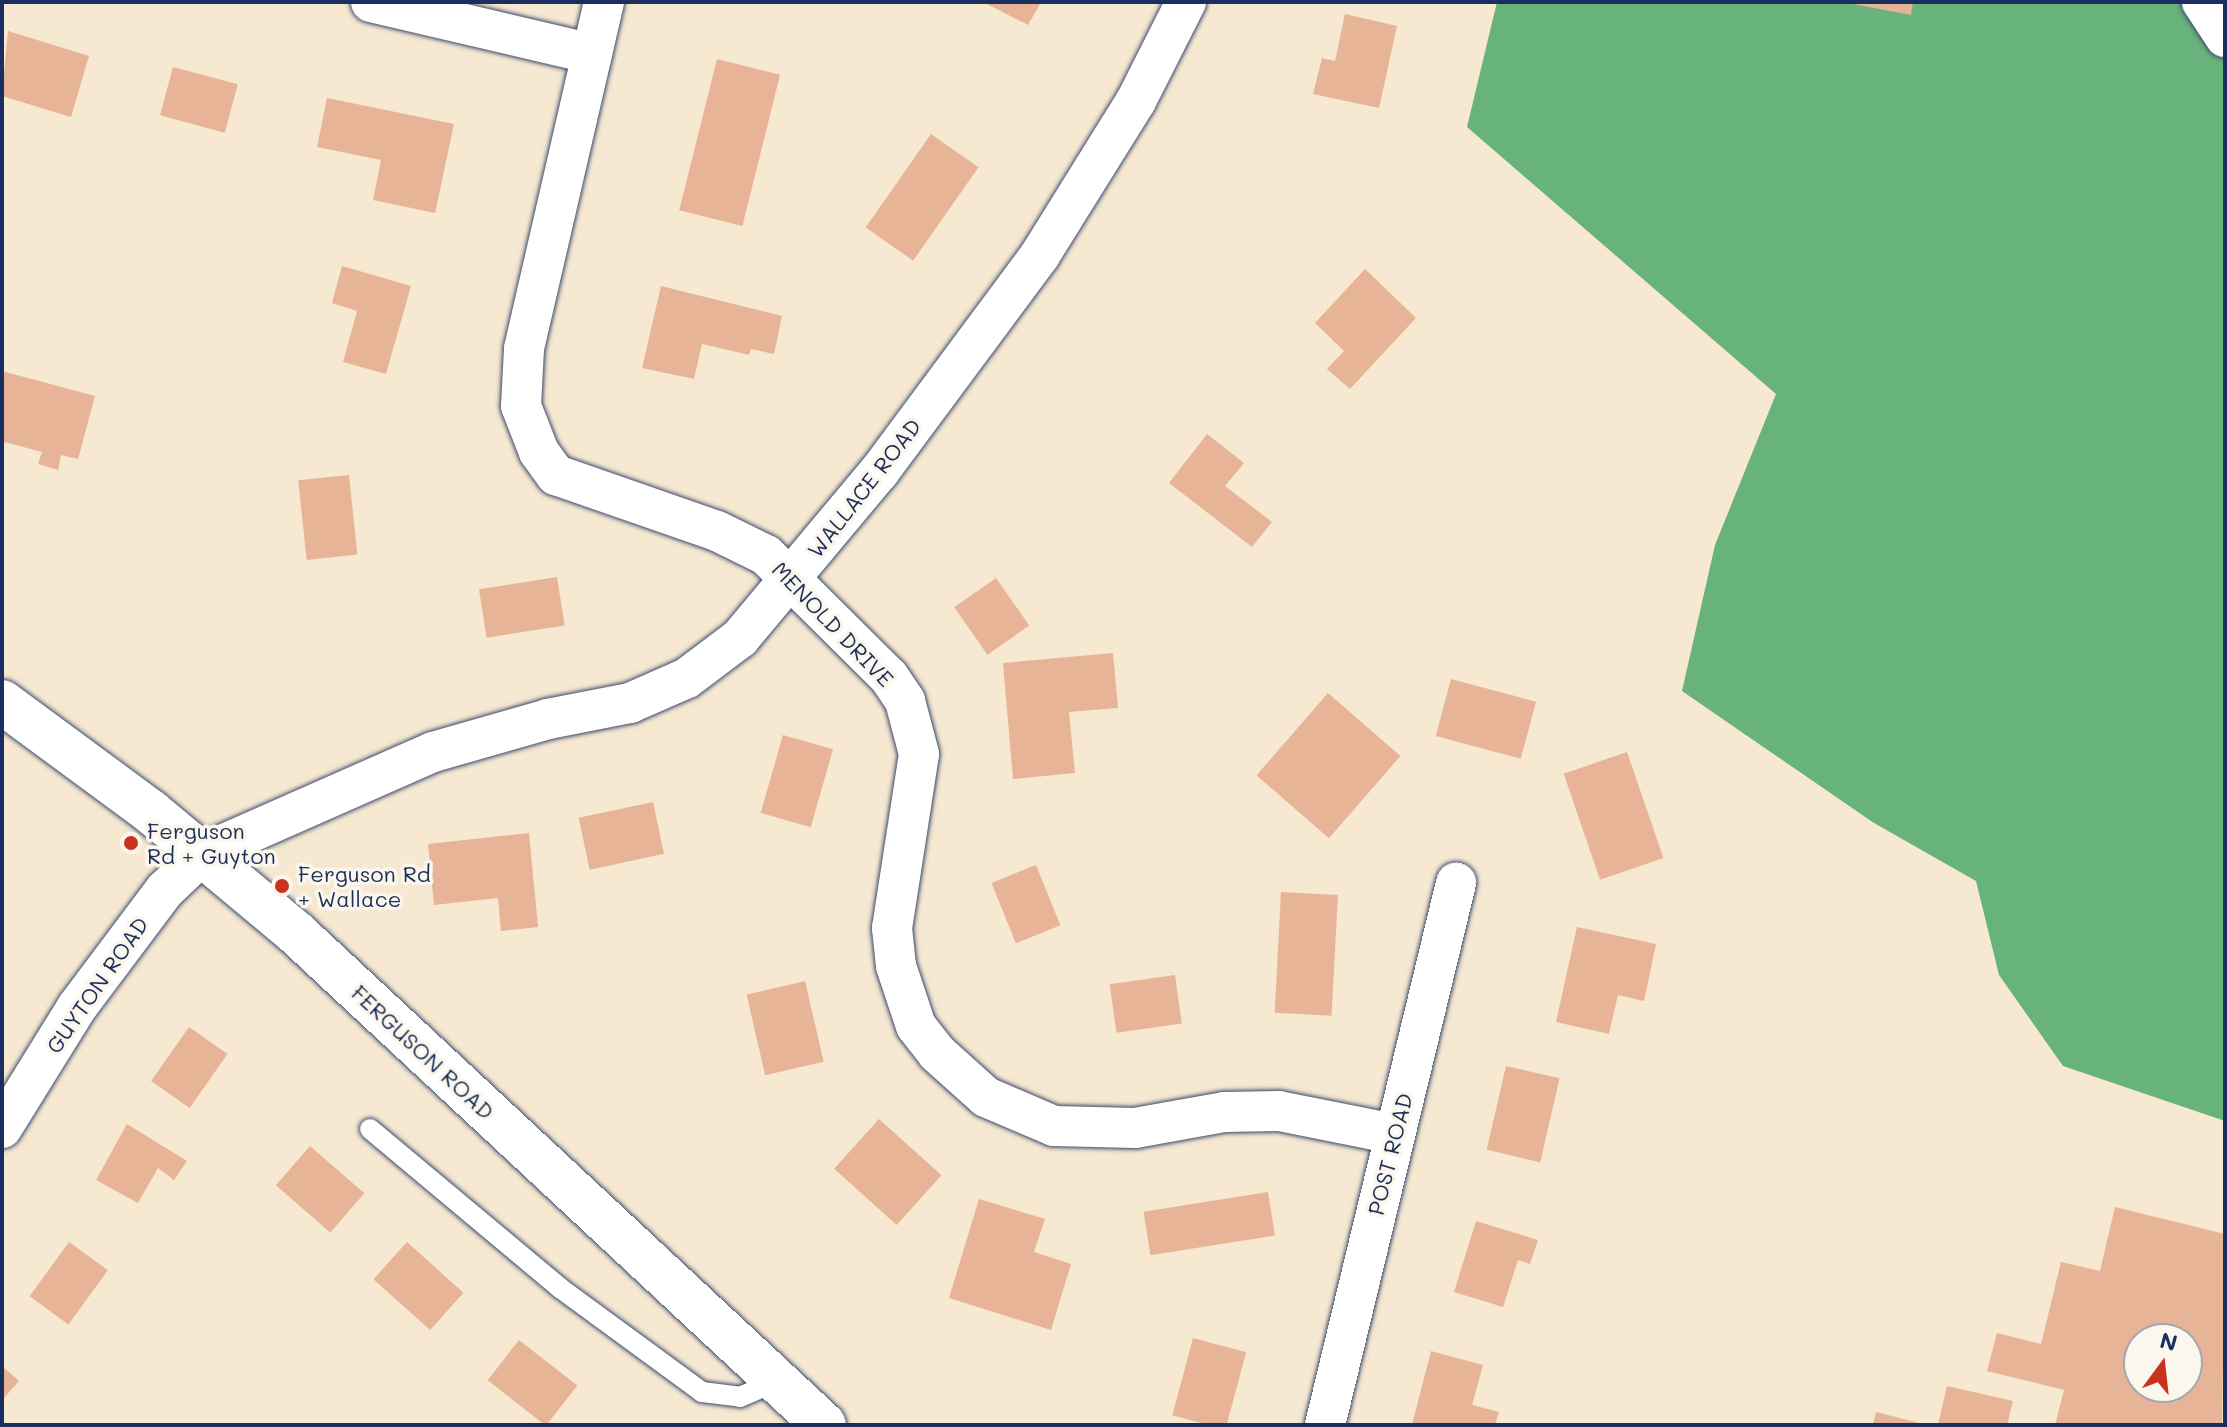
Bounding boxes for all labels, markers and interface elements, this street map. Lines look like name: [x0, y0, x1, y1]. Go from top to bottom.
street label: WALLACE ROAD: [802, 413, 926, 563]
street label: MENOLD DRIVE: [767, 556, 899, 692]
place label: Ferguson Rd + Guyton: [147, 817, 276, 868]
marker: Ferguson Rd + Guyton: [122, 834, 140, 852]
place label: Ferguson Rd + Wallace: [298, 860, 431, 912]
marker: Ferguson Rd + Wallace: [273, 877, 291, 895]
street label: GUYTON ROAD: [40, 912, 154, 1058]
street label: FERGUSON ROAD: [346, 979, 500, 1125]
street label: POST ROAD: [1362, 1090, 1418, 1218]
north arrow: [2123, 1323, 2203, 1403]
text: N: [2157, 1325, 2181, 1357]

